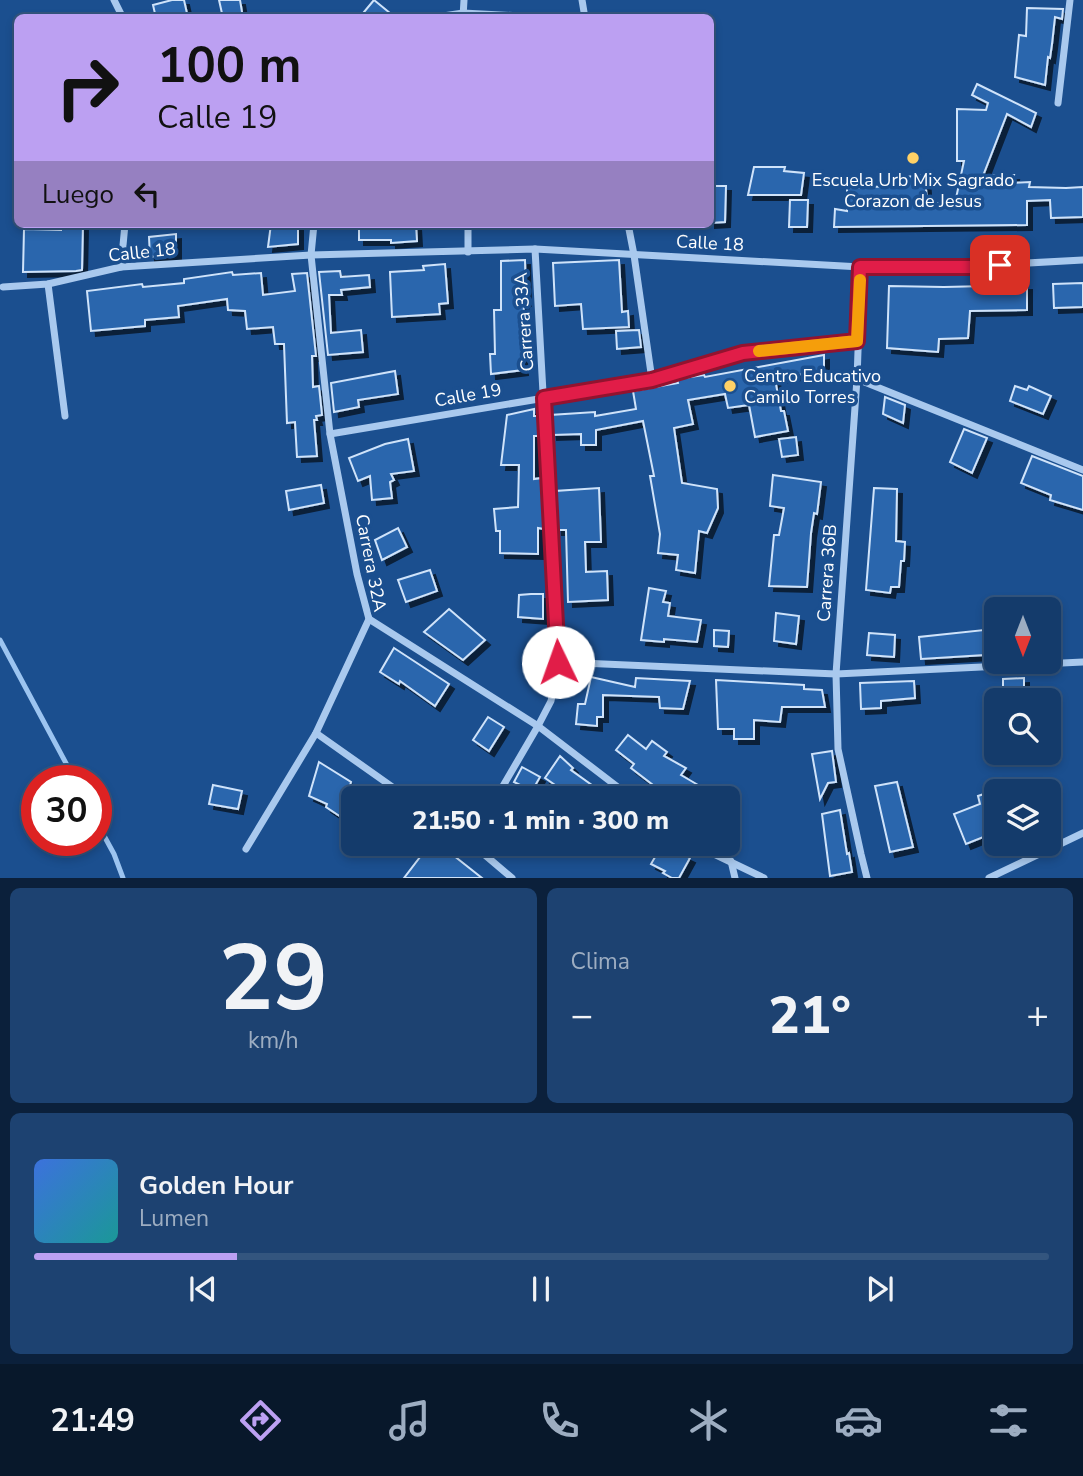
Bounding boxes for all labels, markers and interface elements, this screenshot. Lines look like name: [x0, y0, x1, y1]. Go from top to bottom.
text: 100 m: [157, 32, 301, 99]
icon: right: [42, 42, 133, 133]
text: Calle 19: [157, 96, 277, 139]
marker: Escuela Urb Mix Sagrado Corazon de Jesus: [905, 150, 921, 166]
place label: Escuela Urb Mix Sagrado Corazon de Jesus: [812, 168, 1014, 213]
icon: left: [128, 175, 166, 213]
text: Luego: [42, 177, 114, 212]
street label: Calle 18: [676, 229, 744, 257]
pin: [970, 235, 1030, 295]
street label: Calle 18: [107, 237, 177, 267]
icon: arrive: [981, 246, 1019, 284]
street label: Carrera 33A: [509, 272, 539, 372]
place label: Centro Educativo Camilo Torres: [744, 364, 881, 409]
street label: Calle 19: [433, 377, 503, 413]
marker: Centro Educativo Camilo Torres: [722, 378, 738, 394]
street label: Carrera 32A: [350, 512, 392, 614]
street label: Carrera 36B: [812, 523, 842, 623]
north arrow: [984, 597, 1060, 674]
map controls: [984, 597, 1061, 856]
position arrow: [521, 625, 595, 699]
button: search: [984, 688, 1061, 765]
speed limit sign: 30: [21, 765, 112, 856]
button: layers: [984, 779, 1061, 856]
text: 21:50 · 1 min · 300 m: [412, 803, 669, 838]
text: 29: [219, 917, 328, 1041]
text: Clima: [571, 946, 630, 977]
text: 21°: [769, 980, 851, 1051]
text: −: [571, 990, 593, 1041]
text: +: [1026, 990, 1049, 1041]
text: km/h: [248, 1025, 299, 1056]
text: Golden Hour: [139, 1168, 294, 1203]
text: Lumen: [139, 1203, 209, 1234]
icon: previous: [184, 1270, 222, 1308]
icon: pause: [522, 1270, 560, 1308]
icon: next: [861, 1270, 899, 1308]
icon: directions: [236, 1396, 285, 1445]
icon: music: [385, 1396, 434, 1445]
icon: phone: [535, 1396, 584, 1445]
icon: climate: [684, 1396, 733, 1445]
icon: car: [834, 1396, 883, 1445]
icon: filters: [984, 1396, 1033, 1445]
text: 21:49: [50, 1399, 135, 1442]

